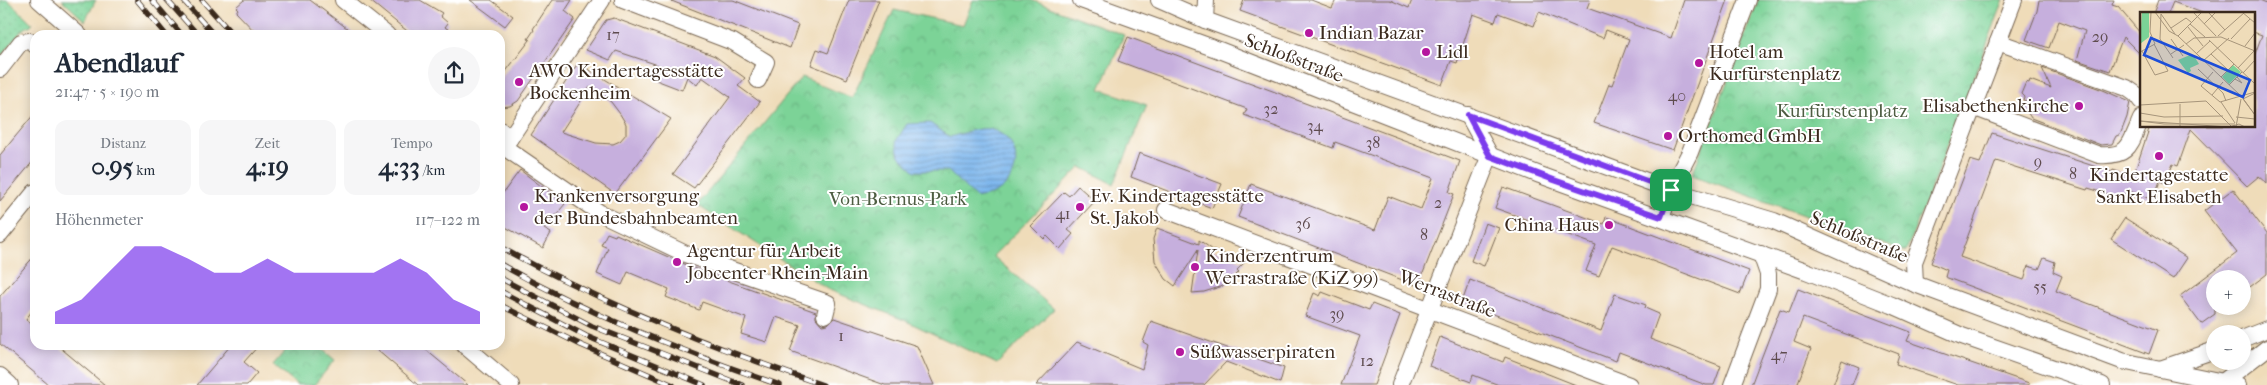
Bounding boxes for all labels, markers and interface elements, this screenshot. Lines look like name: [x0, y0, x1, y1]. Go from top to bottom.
inset map: [2140, 12, 2254, 128]
place label: Indian Bazar: [1319, 22, 1425, 44]
house number: 17: [606, 25, 620, 44]
marker: Indian Bazar: [1303, 27, 1315, 39]
house number: 29: [2092, 27, 2108, 46]
street label: Schloßstraße: [1241, 29, 1347, 87]
place label: Lidl: [1436, 41, 1469, 63]
place label: Hotel am Kurfürstenplatz: [1709, 41, 1840, 85]
text: Abendlauf: [55, 46, 179, 79]
marker: Lidl: [1420, 46, 1432, 58]
button: share: [428, 47, 480, 99]
marker: Hotel am Kurfürstenplatz: [1693, 57, 1705, 69]
place label: AWO Kindertagesstätte Bockenheim: [528, 60, 723, 104]
marker: AWO Kindertagesstätte Bockenheim: [513, 76, 525, 88]
text: 21:47 · 5 × 190 m: [55, 82, 159, 101]
house number: 40: [1668, 86, 1686, 105]
place label: Elisabethenkirche: [1922, 95, 2069, 117]
house number: 32: [1264, 99, 1278, 118]
park label: Kurfürstenplatz: [1776, 100, 1908, 122]
marker: Elisabethenkirche: [2073, 100, 2085, 112]
house number: 34: [1307, 116, 1324, 135]
place label: Orthomed GmbH: [1678, 125, 1822, 147]
marker: Orthomed GmbH: [1662, 130, 1674, 142]
house number: 38: [1366, 133, 1380, 152]
text: Distanz: [100, 135, 146, 152]
text: Zeit: [255, 135, 280, 152]
text: Tempo: [391, 135, 433, 152]
marker: Kindertagestatte Sankt Elisabeth: [2153, 150, 2165, 162]
text: 0.95: [91, 152, 133, 181]
text: 4:19: [246, 152, 289, 181]
text: 4:33: [379, 152, 420, 181]
house number: 9: [2034, 152, 2042, 171]
text: km: [133, 162, 155, 179]
text: /km: [420, 162, 445, 179]
house number: 8: [2069, 164, 2077, 183]
place label: Kindertagestatte Sankt Elisabeth: [2090, 164, 2228, 208]
pin: [1650, 169, 1692, 211]
icon: arrive: [1657, 176, 1685, 204]
place label: Krankenversorgung der Bundesbahnbeamten: [534, 185, 738, 229]
place label: Ev. Kindertagesstätte St. Jakob: [1090, 185, 1264, 229]
park label: Von-Bernus-Park: [828, 188, 967, 210]
house number: 2: [1434, 193, 1442, 212]
marker: Krankenversorgung der Bundesbahnbeamten: [518, 201, 530, 213]
marker: Ev. Kindertagesstätte St. Jakob: [1074, 201, 1086, 213]
house number: 41: [1055, 204, 1071, 223]
street label: Schloßstraße: [1807, 206, 1911, 268]
text: Höhenmeter: [55, 210, 143, 229]
text: 117–122 m: [415, 210, 480, 229]
house number: 36: [1295, 214, 1311, 233]
place label: China Haus: [1505, 214, 1599, 236]
marker: China Haus: [1603, 219, 1615, 231]
house number: 8: [1420, 225, 1428, 244]
place label: Agentur für Arbeit Jobcenter Rhein-Main: [685, 240, 868, 284]
place label: Kinderzentrum Werrastraße (KiZ 99): [1204, 245, 1378, 289]
marker: Agentur für Arbeit Jobcenter Rhein-Main: [671, 256, 683, 268]
marker: Kinderzentrum Werrastraße (KiZ 99): [1189, 261, 1201, 273]
street label: Werrastraße: [1394, 265, 1499, 323]
map controls: [2206, 270, 2251, 370]
button: +: [2206, 270, 2251, 315]
house number: 55: [2033, 277, 2047, 296]
house number: 39: [1330, 304, 1344, 323]
button: −: [2206, 325, 2251, 370]
house number: 1: [838, 326, 844, 345]
place label: Süßwasserpiraten: [1190, 341, 1335, 363]
house number: 47: [1771, 345, 1788, 364]
marker: Süßwasserpiraten: [1174, 346, 1186, 358]
house number: 12: [1360, 351, 1374, 370]

